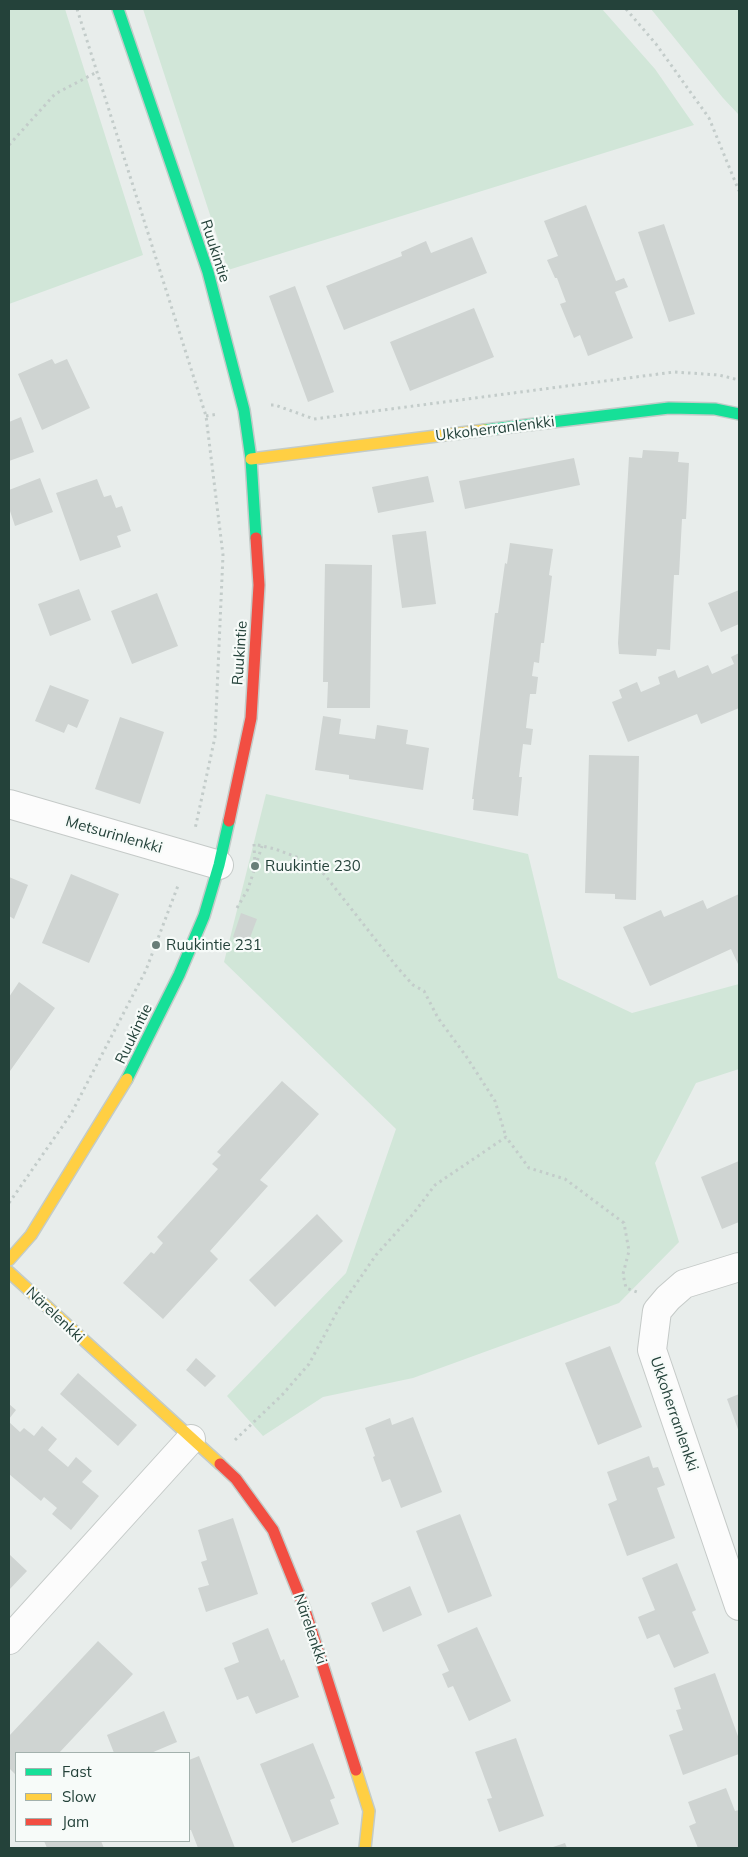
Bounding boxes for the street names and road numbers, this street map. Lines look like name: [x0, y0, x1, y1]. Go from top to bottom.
street label: Ruukintie: [196, 217, 234, 285]
street label: Ukkoherranlenkki: [434, 413, 556, 445]
street label: Ruukintie: [229, 620, 251, 686]
street label: Metsurinlenkki: [64, 813, 164, 857]
street label: Ruukintie: [112, 1001, 156, 1067]
street label: Närelenkki: [22, 1283, 88, 1347]
street label: Ukkoherranlenkki: [646, 1354, 702, 1474]
street label: Närelenkki: [290, 1591, 330, 1667]

